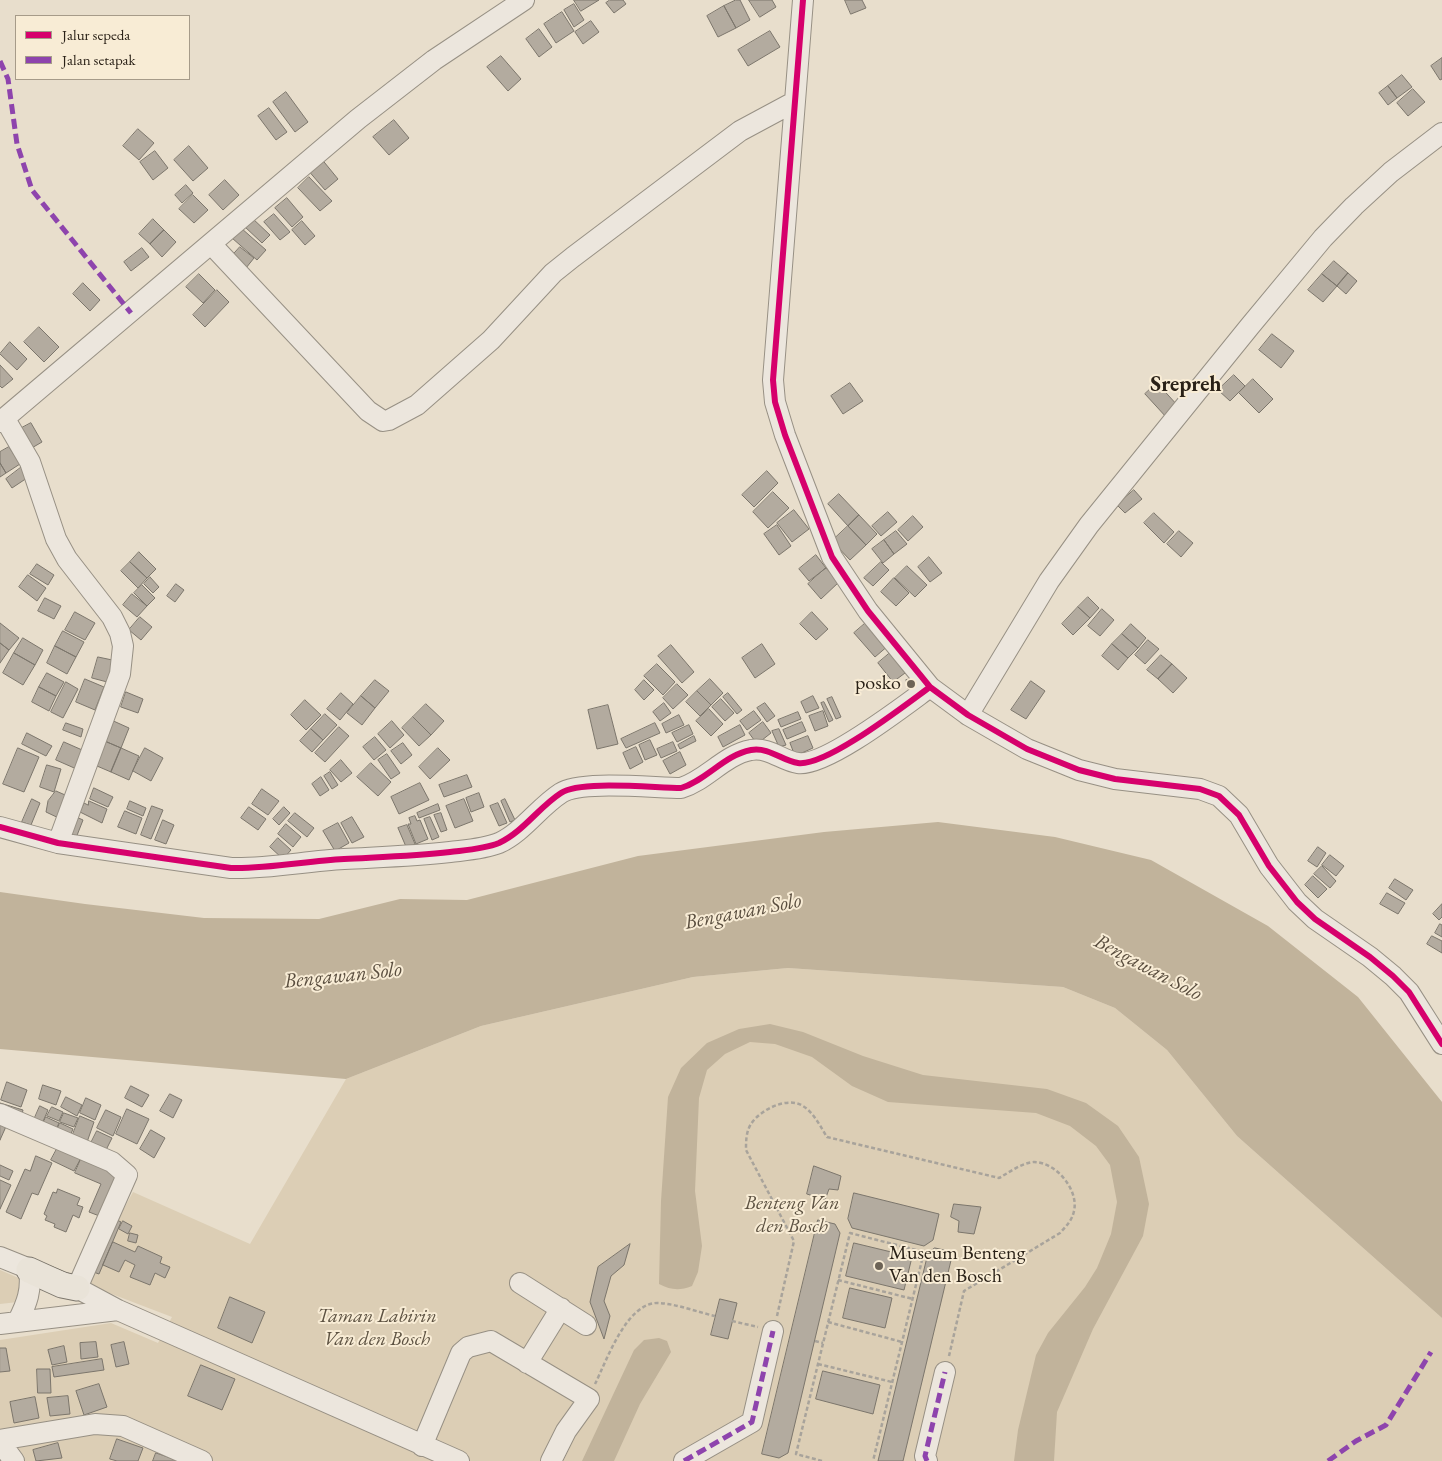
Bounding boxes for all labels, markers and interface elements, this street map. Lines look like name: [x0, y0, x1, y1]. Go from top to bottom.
legend: [15, 15, 190, 80]
text: Jalur sepeda: [62, 25, 130, 44]
text: Jalan setapak: [62, 50, 136, 69]
district label: Srepreh: [1150, 372, 1222, 398]
place label: posko: [855, 672, 901, 696]
marker: posko: [905, 678, 917, 690]
water label: Bengawan Solo: [682, 888, 804, 936]
water label: Bengawan Solo: [1090, 929, 1206, 1007]
water label: Bengawan Solo: [283, 957, 403, 995]
park label: Benteng Van den Bosch: [744, 1192, 840, 1239]
place label: Museum Benteng Van den Bosch: [889, 1242, 1025, 1289]
marker: Museum Benteng Van den Bosch: [873, 1260, 885, 1272]
park label: Taman Labirin Van den Bosch: [317, 1305, 437, 1352]

